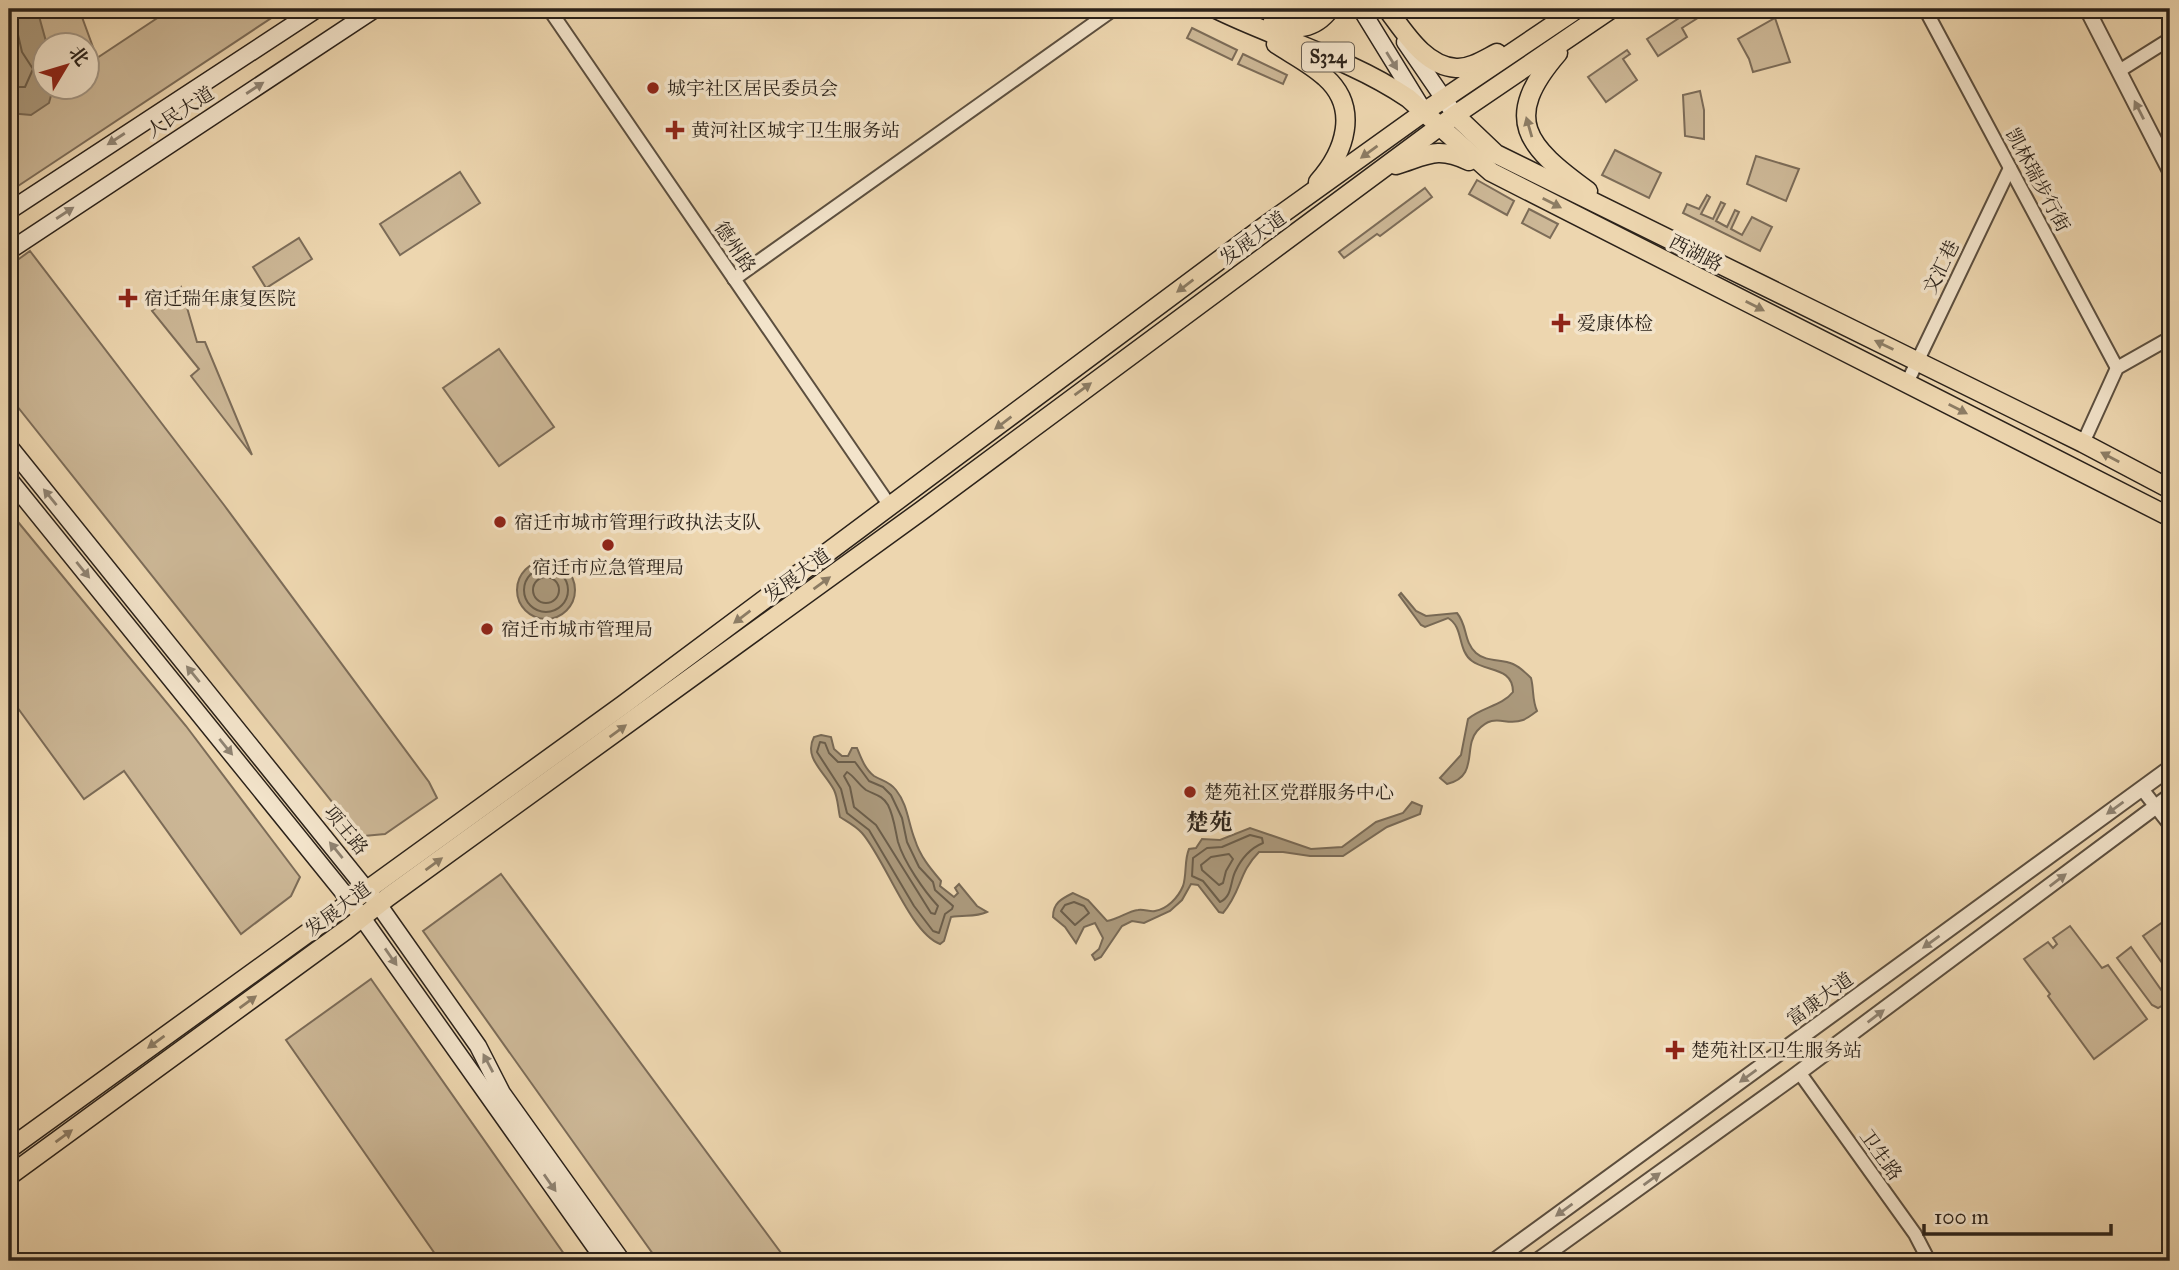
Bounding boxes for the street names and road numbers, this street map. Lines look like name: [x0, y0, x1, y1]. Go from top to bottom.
road number: S324: [1302, 42, 1354, 72]
street label: 人民大道: [142, 82, 218, 142]
street label: 凯林瑞步行街: [2001, 124, 2075, 236]
street label: 发展大道: [1215, 206, 1291, 270]
street label: 德州路: [710, 217, 760, 277]
street label: 西湖路: [1665, 230, 1727, 276]
street label: 文汇巷: [1918, 236, 1964, 298]
street label: 发展大道: [759, 543, 835, 607]
street label: 项王路: [319, 801, 373, 859]
street label: 发展大道: [301, 877, 375, 941]
street label: 富康大道: [1782, 967, 1858, 1031]
street label: 卫生路: [1855, 1125, 1907, 1185]

